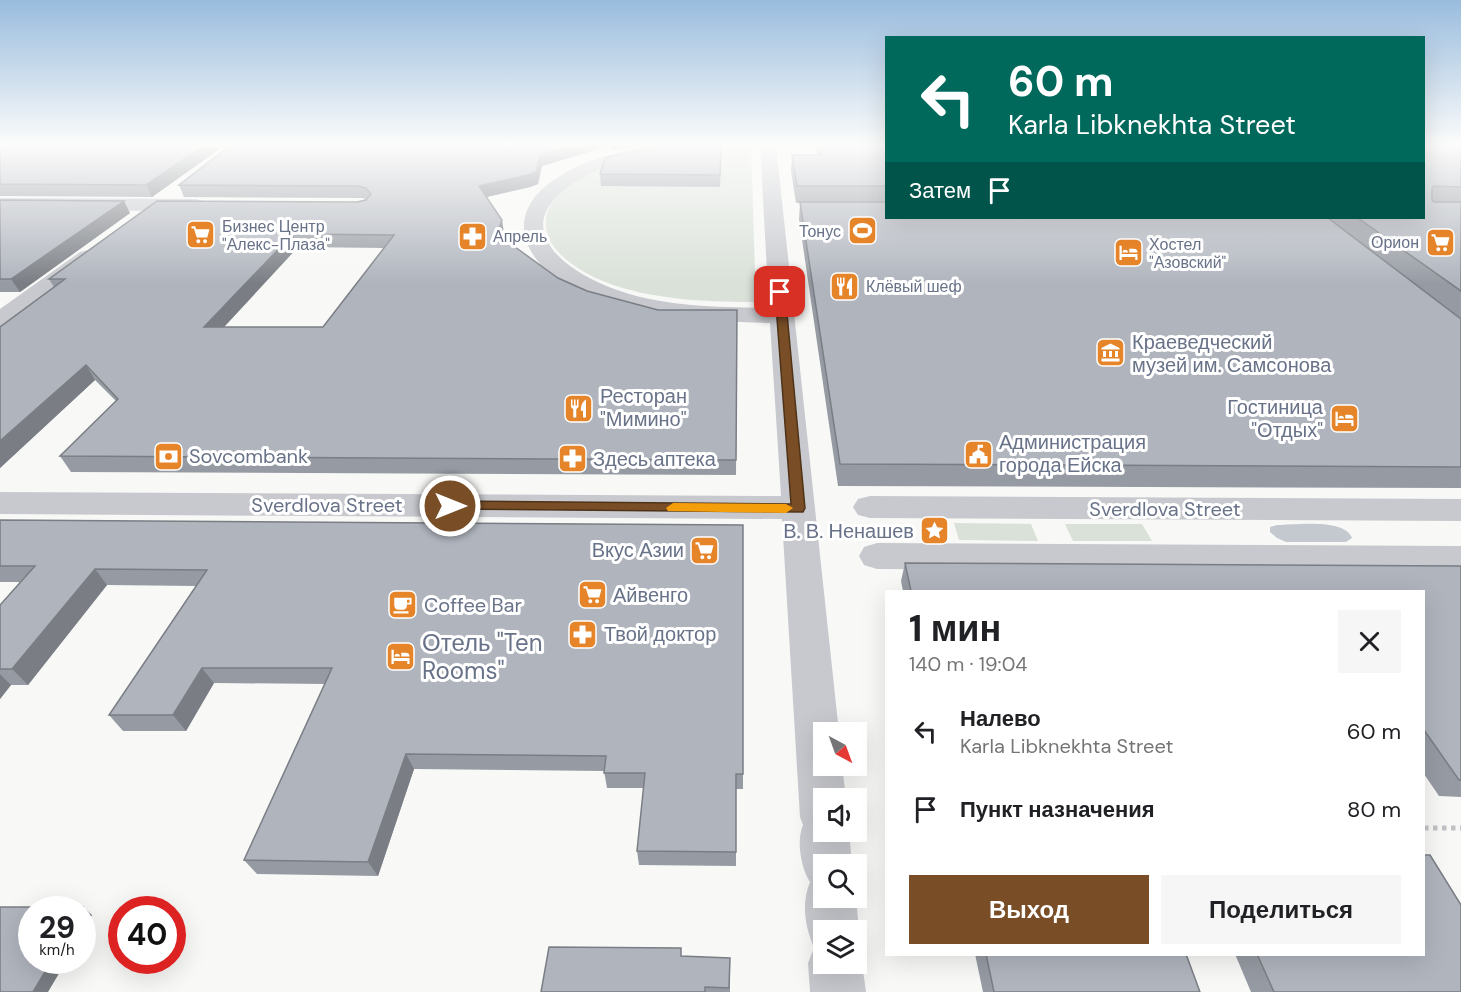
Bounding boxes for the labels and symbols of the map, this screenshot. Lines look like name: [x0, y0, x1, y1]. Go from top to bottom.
sports icon: Тонус: [846, 215, 878, 247]
place label: Бизнес Центр "Алекс-Плаза": [222, 216, 330, 255]
supermarket icon: Бизнес Центр "Алекс-Плаза": [185, 219, 217, 251]
pharmacy icon: Апрель: [456, 220, 488, 252]
place label: Тонус: [799, 221, 841, 242]
place label: Апрель: [493, 226, 547, 247]
supermarket icon: Орион: [1424, 226, 1456, 258]
place label: Орион: [1371, 232, 1419, 253]
place label: Хостел "Азовский": [1149, 234, 1227, 273]
hotel icon: Хостел "Азовский": [1112, 237, 1144, 269]
pin: [754, 266, 805, 317]
restaurant icon: Клёвый шеф: [829, 270, 861, 302]
place label: Клёвый шеф: [866, 276, 962, 297]
place label: Краеведческий музей им. Самсонова: [1132, 329, 1332, 378]
museum icon: Краеведческий музей им. Самсонова: [1095, 337, 1127, 369]
place label: Ресторан "Мимино": [600, 383, 687, 432]
restaurant icon: Ресторан "Мимино": [563, 392, 595, 424]
place label: Гостиница "Отдых": [1227, 394, 1324, 443]
hotel icon: Гостиница "Отдых": [1328, 403, 1360, 435]
place label: Администрация города Ейска: [999, 429, 1146, 478]
public building icon: Администрация города Ейска: [962, 438, 994, 470]
bank icon: Sovcombank: [152, 440, 184, 472]
place label: Sovcombank: [189, 443, 308, 469]
pharmacy icon: Здесь аптека: [556, 443, 588, 475]
place label: Здесь аптека: [593, 446, 717, 472]
position arrow: [418, 474, 482, 538]
street label: Sverdlova Street: [251, 492, 403, 518]
street label: Sverdlova Street: [1089, 496, 1241, 522]
place icon: В. В. Ненашев: [919, 515, 951, 547]
place label: В. В. Ненашев: [783, 518, 914, 544]
supermarket icon: Вкус Азии: [689, 534, 721, 566]
place label: Вкус Азии: [592, 537, 684, 563]
supermarket icon: Айвенго: [576, 579, 608, 611]
place label: Айвенго: [613, 582, 688, 608]
cafe icon: Coffee Bar: [387, 589, 419, 621]
place label: Coffee Bar: [424, 592, 522, 618]
pharmacy icon: Твой доктор: [567, 618, 599, 650]
place label: Твой доктор: [604, 621, 716, 647]
place label: Отель "Ten Rooms": [422, 627, 543, 686]
hotel icon: Отель "Ten Rooms": [385, 641, 417, 673]
north arrow: [813, 722, 867, 776]
speed limit sign: 40: [108, 896, 186, 974]

